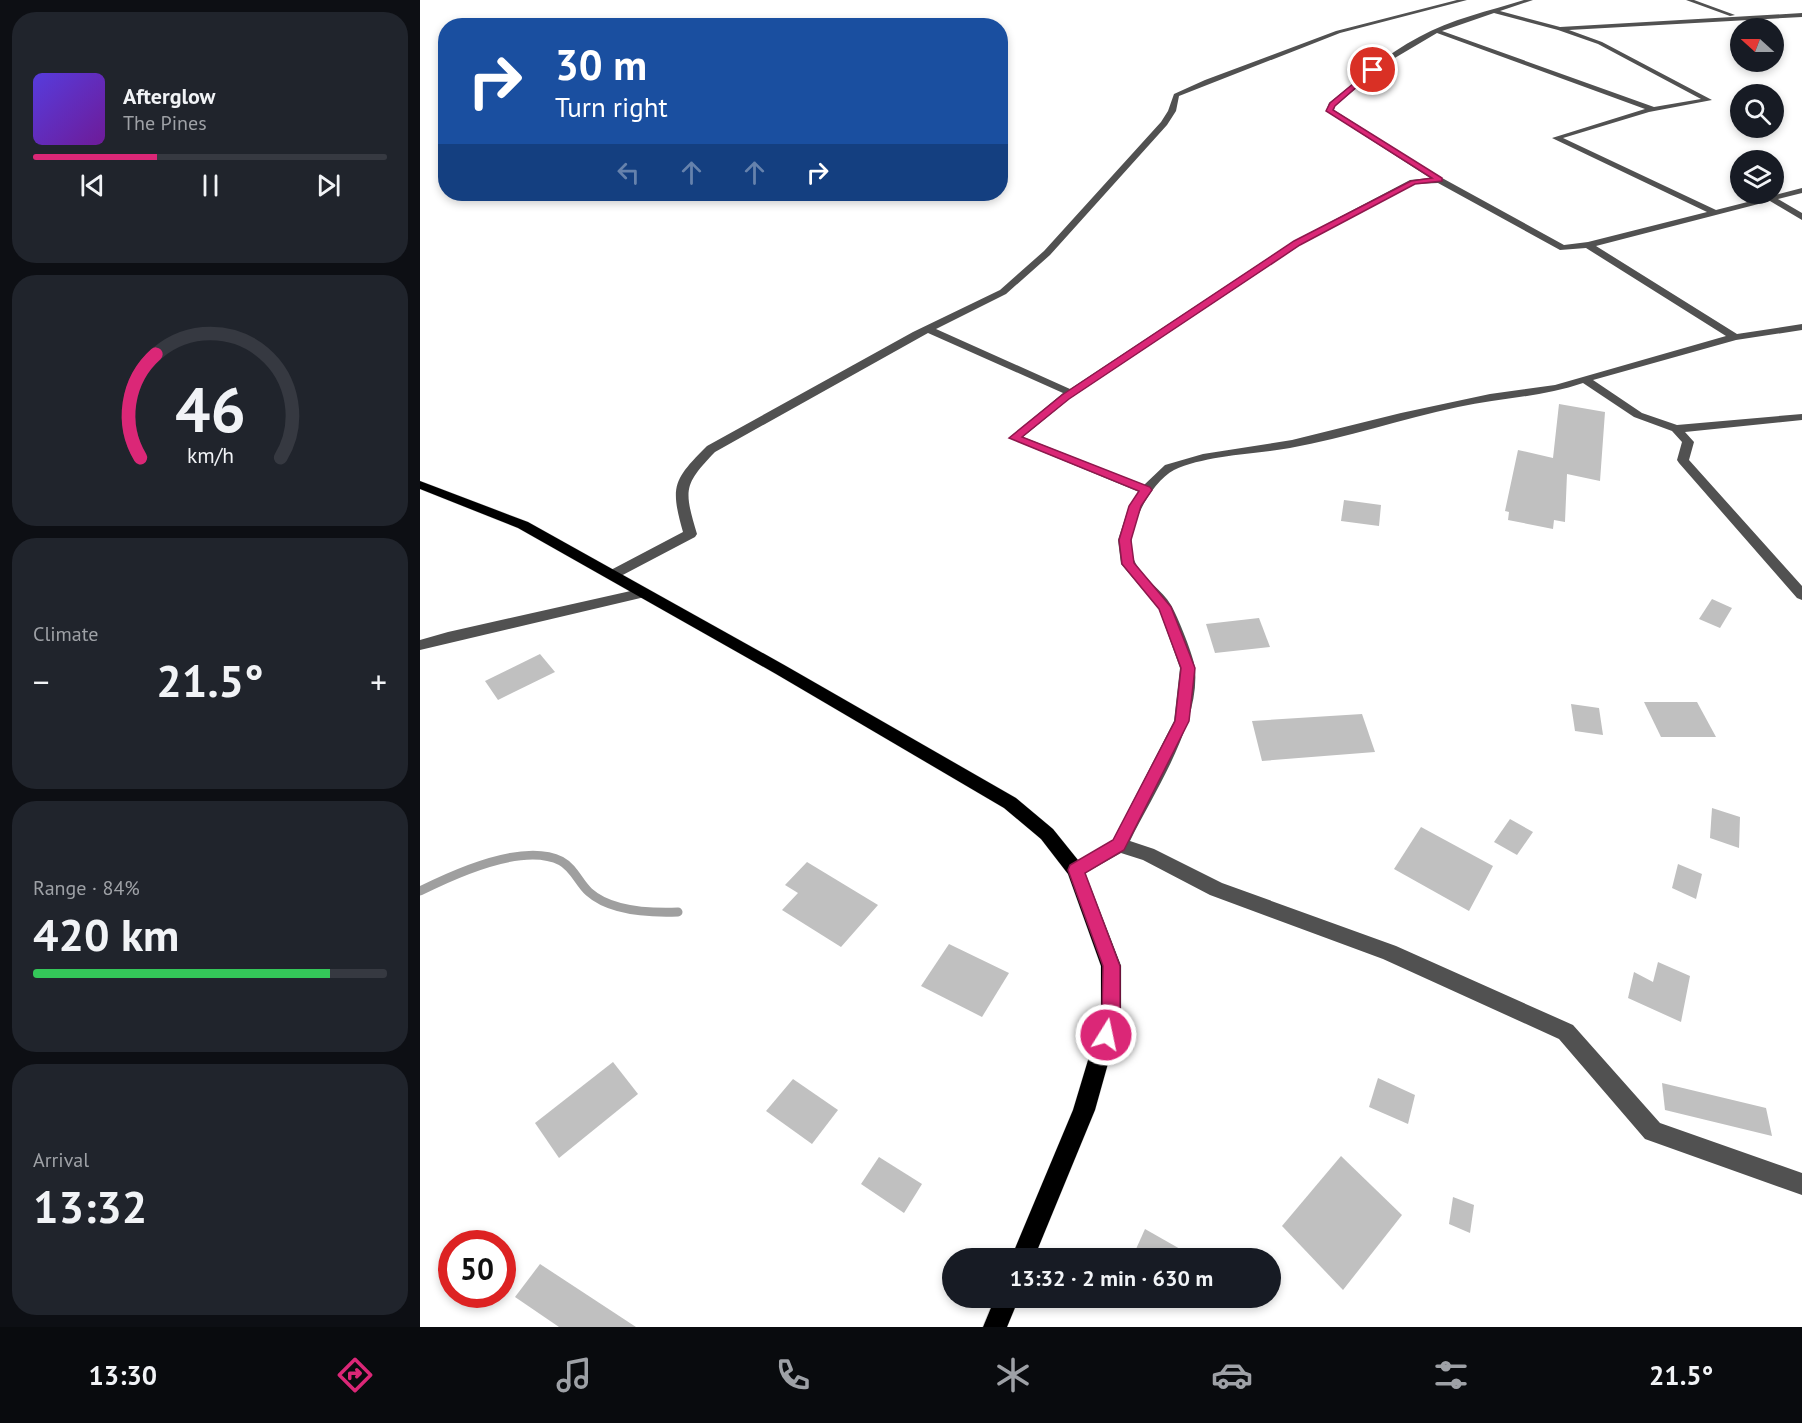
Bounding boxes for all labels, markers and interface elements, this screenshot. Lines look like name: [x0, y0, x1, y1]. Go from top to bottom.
north arrow: [1730, 18, 1784, 72]
map controls: [1730, 18, 1784, 204]
text: 30 m: [555, 37, 647, 92]
icon: right: [456, 42, 534, 120]
pin: [1347, 44, 1398, 95]
icon: arrive: [1356, 53, 1389, 86]
text: Afterglow: [123, 82, 215, 110]
button: search: [1730, 84, 1784, 138]
text: Turn right: [555, 90, 668, 124]
text: The Pines: [123, 110, 207, 136]
button: layers: [1730, 150, 1784, 204]
icon: left: [612, 156, 645, 189]
icon: ahead: [675, 156, 708, 189]
icon: ahead: [738, 156, 771, 189]
icon: right: [801, 156, 834, 189]
icon: previous: [76, 169, 109, 202]
icon: pause: [194, 169, 227, 202]
icon: next: [312, 169, 345, 202]
text: 46: [175, 368, 245, 449]
text: km/h: [186, 441, 233, 469]
text: Climate: [33, 621, 99, 647]
text: 21.5°: [156, 651, 264, 709]
text: −: [33, 660, 50, 703]
text: +: [370, 660, 387, 703]
text: Range · 84%: [33, 875, 140, 901]
text: 420 km: [33, 905, 179, 963]
position arrow: [1074, 1003, 1138, 1067]
text: Arrival: [33, 1147, 89, 1173]
text: 13:32: [33, 1177, 147, 1235]
speed limit sign: 50: [438, 1230, 516, 1308]
text: 13:32 · 2 min · 630 m: [1010, 1264, 1213, 1292]
icon: directions: [334, 1354, 376, 1396]
icon: music: [553, 1354, 595, 1396]
icon: phone: [772, 1354, 814, 1396]
icon: climate: [992, 1354, 1034, 1396]
icon: car: [1211, 1354, 1253, 1396]
icon: filters: [1430, 1354, 1472, 1396]
text: 13:30: [89, 1358, 157, 1392]
text: 21.5°: [1649, 1358, 1713, 1392]

